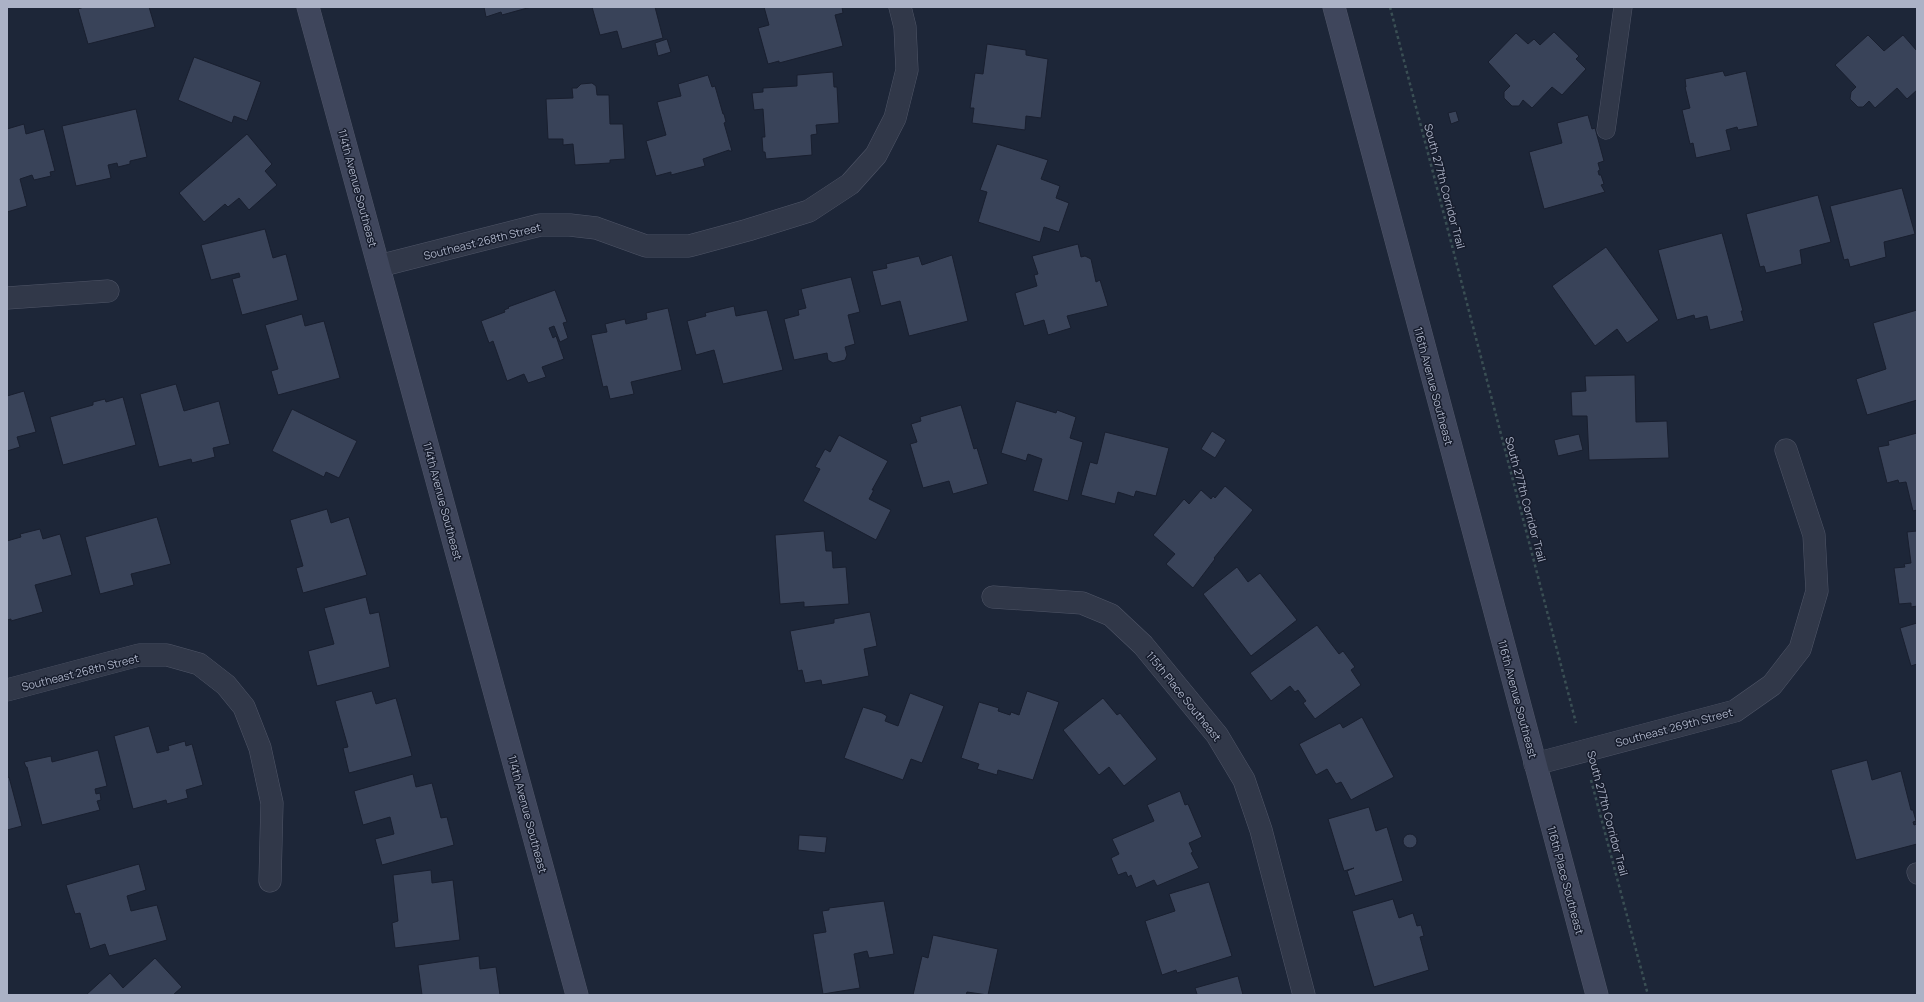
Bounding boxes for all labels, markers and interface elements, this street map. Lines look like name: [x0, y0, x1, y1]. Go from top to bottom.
street label: South 277th Corridor Trail: [1421, 122, 1469, 250]
street label: 114th Avenue Southeast: [335, 127, 381, 249]
street label: Southeast 268th Street: [422, 219, 542, 263]
street label: 116th Avenue Southeast: [1411, 325, 1457, 447]
street label: South 277th Corridor Trail: [1502, 435, 1550, 563]
street label: 114th Avenue Southeast: [420, 440, 466, 562]
street label: 116th Avenue Southeast: [1495, 638, 1541, 760]
street label: 115th Place Southeast: [1143, 648, 1225, 744]
street label: Southeast 268th Street: [20, 650, 140, 694]
street label: Southeast 269th Street: [1614, 704, 1734, 750]
street label: South 277th Corridor Trail: [1584, 749, 1632, 877]
street label: 114th Avenue Southeast: [505, 753, 551, 875]
street label: 116th Place Southeast: [1544, 824, 1588, 936]

